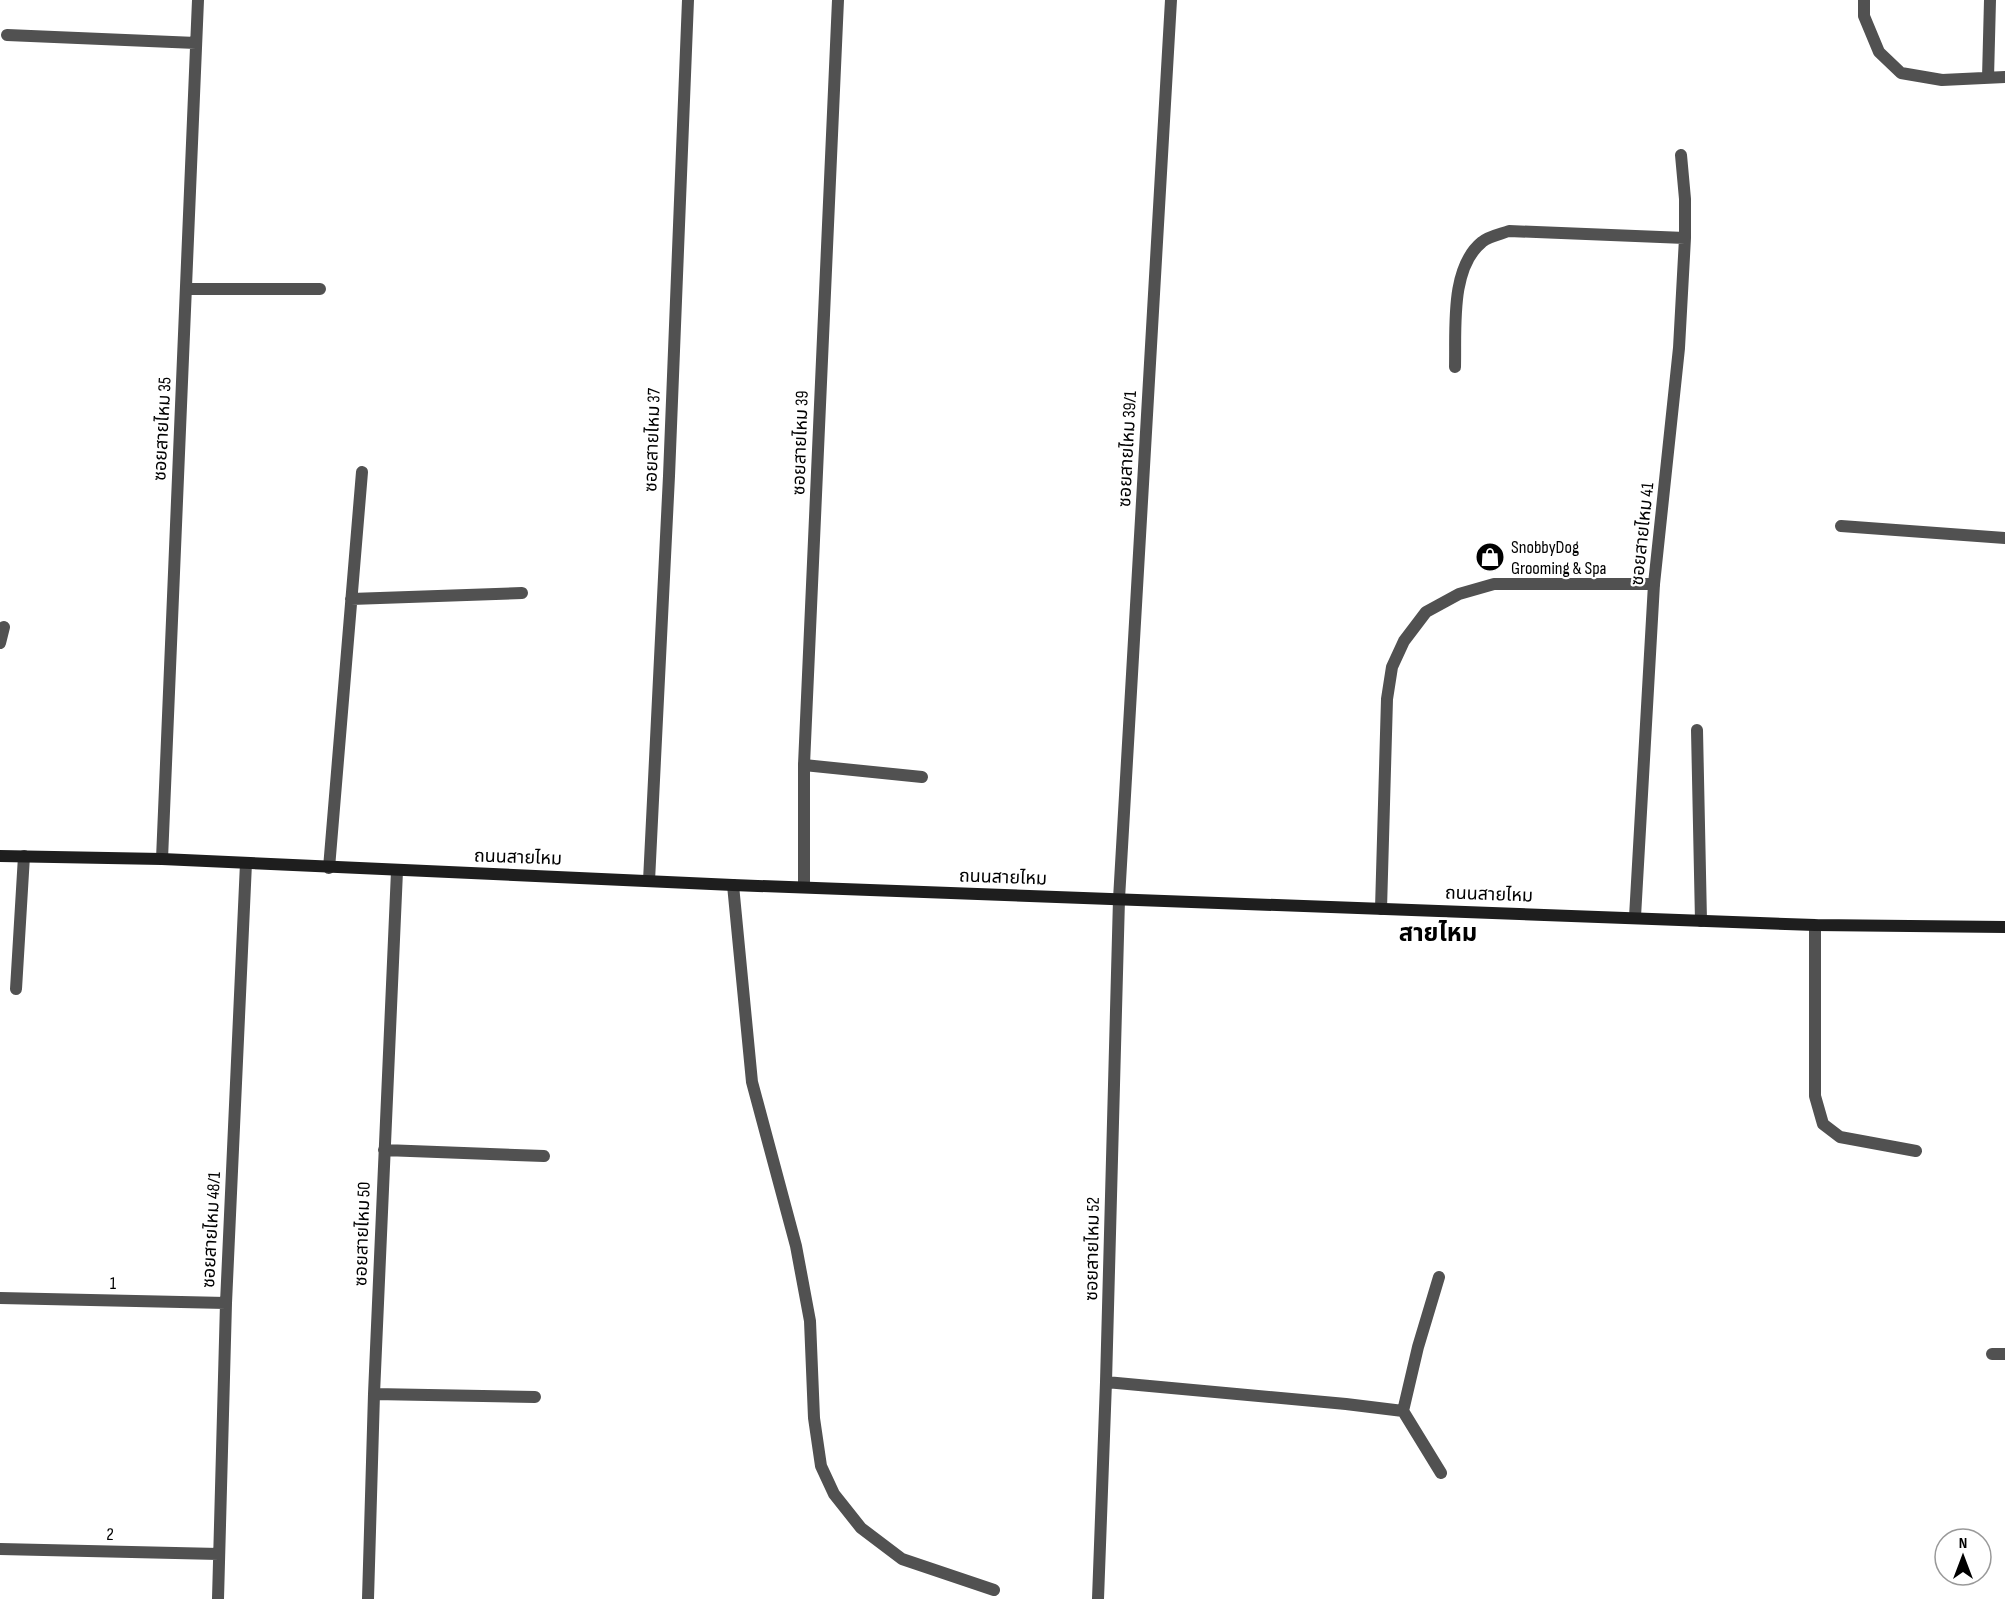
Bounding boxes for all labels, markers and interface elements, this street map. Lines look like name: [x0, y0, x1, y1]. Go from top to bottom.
street label: ซอยสายไหม 35: [149, 377, 176, 482]
street label: ซอยสายไหม 37: [640, 387, 665, 492]
street label: ซอยสายไหม 39: [788, 390, 813, 496]
street label: ซอยสายไหม 39/1: [1114, 390, 1141, 508]
street label: ซอยสายไหม 41: [1627, 481, 1658, 586]
place label: SnobbyDog Grooming & Spa: [1511, 537, 1607, 579]
shop icon: SnobbyDog Grooming & Spa: [1474, 541, 1506, 573]
street label: ถนนสายไหม: [473, 845, 562, 870]
street label: ถนนสายไหม: [958, 865, 1047, 890]
street label: ถนนสายไหม: [1444, 882, 1533, 907]
district label: สายไหม: [1399, 919, 1477, 948]
street label: ซอยสายไหม 48/1: [198, 1171, 225, 1289]
street label: ซอยสายไหม 50: [350, 1181, 375, 1287]
street label: ซอยสายไหม 52: [1081, 1197, 1104, 1301]
street label: 1: [110, 1273, 117, 1294]
street label: 2: [106, 1524, 114, 1545]
north arrow: [1933, 1527, 1993, 1587]
text: N: [1959, 1534, 1967, 1553]

